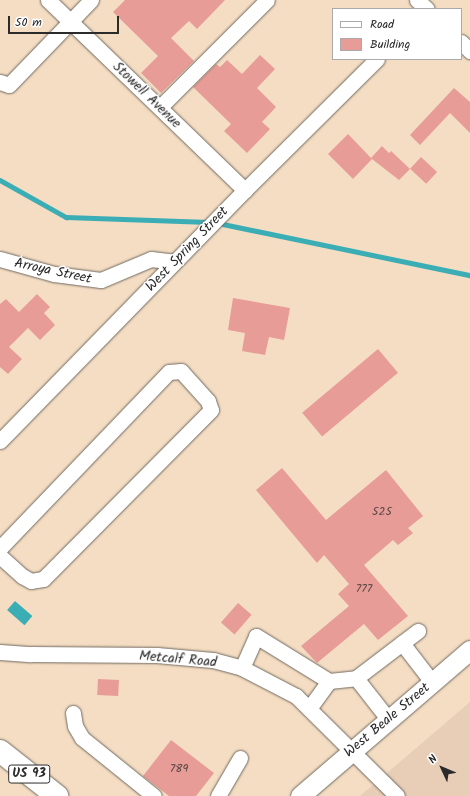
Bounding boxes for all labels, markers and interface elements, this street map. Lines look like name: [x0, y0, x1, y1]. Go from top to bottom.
scale bar: [10, 8, 121, 34]
legend: [332, 8, 462, 60]
text: 50 m: [15, 13, 42, 32]
text: Road: [370, 15, 394, 34]
text: Building: [370, 35, 410, 54]
street label: Stowell Avenue: [109, 58, 185, 132]
street label: West Spring Street: [142, 203, 232, 295]
street label: Arroya Street: [13, 255, 93, 287]
house number: 525: [372, 505, 392, 519]
house number: 777: [356, 582, 372, 596]
street label: Metcalf Road: [138, 647, 218, 671]
street label: West Beale Street: [341, 679, 433, 761]
north arrow: [422, 748, 462, 788]
text: N: [424, 751, 442, 768]
house number: 789: [170, 762, 188, 776]
road number: US 93: [8, 763, 50, 785]

